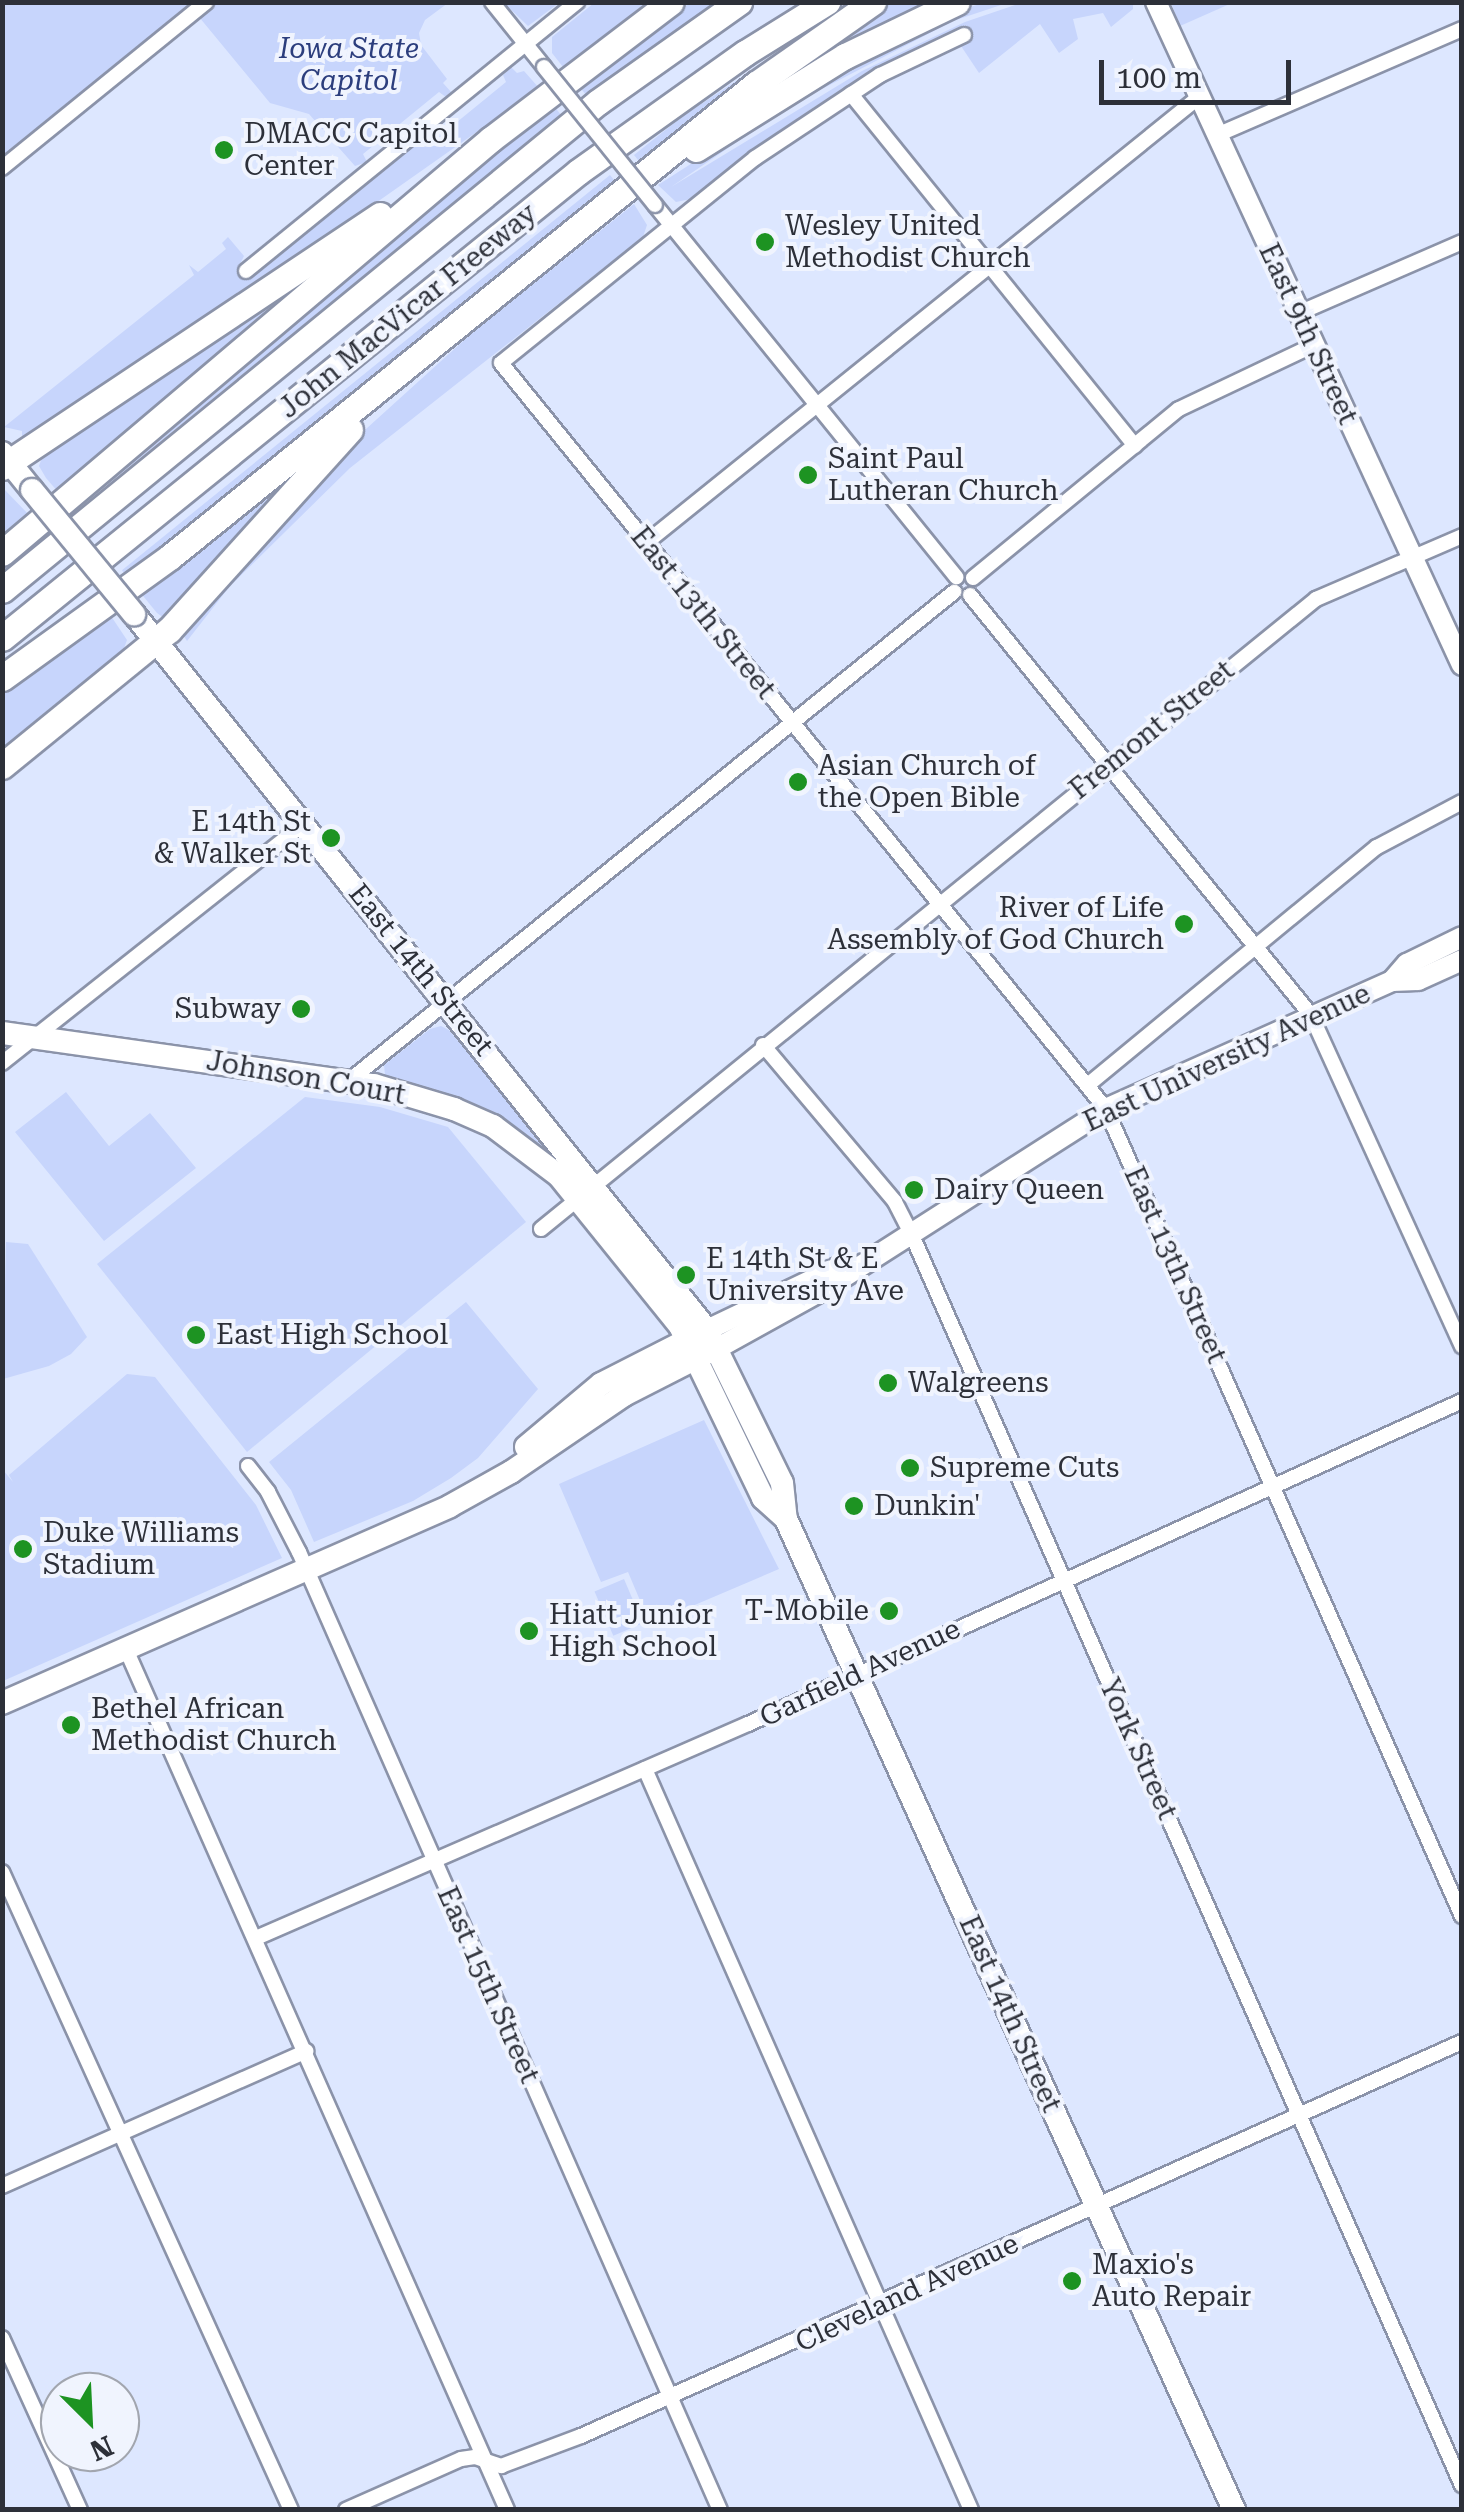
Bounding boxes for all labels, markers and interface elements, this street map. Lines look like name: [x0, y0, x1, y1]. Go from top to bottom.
park label: Iowa State Capitol: [279, 32, 419, 98]
scale bar: [1104, 40, 1296, 102]
text: 100 m: [1116, 60, 1201, 95]
place label: DMACC Capitol Center: [244, 117, 457, 183]
marker: DMACC Capitol Center: [213, 139, 235, 161]
street label: John MacVicar Freeway: [272, 197, 544, 425]
place label: Wesley United Methodist Church: [785, 209, 1031, 275]
marker: Wesley United Methodist Church: [754, 231, 776, 253]
street label: East 9th Street: [1251, 238, 1365, 430]
place label: Saint Paul Lutheran Church: [828, 442, 1059, 508]
marker: Saint Paul Lutheran Church: [797, 464, 819, 486]
street label: East 13th Street: [623, 520, 783, 706]
street label: Fremont Street: [1063, 653, 1241, 807]
place label: Asian Church of the Open Bible: [818, 749, 1036, 815]
marker: Asian Church of the Open Bible: [787, 771, 809, 793]
place label: E 14th St & Walker St: [153, 805, 311, 871]
marker: E 14th St & Walker St: [320, 827, 342, 849]
street label: East 14th Street: [341, 877, 501, 1063]
place label: River of Life Assembly of God Church: [827, 891, 1164, 957]
marker: River of Life Assembly of God Church: [1173, 913, 1195, 935]
street label: East University Avenue: [1078, 977, 1376, 1139]
place label: Subway: [175, 992, 281, 1026]
marker: Subway: [290, 998, 312, 1020]
street label: Johnson Court: [204, 1044, 408, 1112]
street label: East 13th Street: [1117, 1162, 1233, 1368]
place label: Dairy Queen: [934, 1173, 1104, 1207]
marker: Dairy Queen: [903, 1179, 925, 1201]
place label: E 14th St & E University Ave: [706, 1242, 904, 1308]
marker: E 14th St & E University Ave: [675, 1264, 697, 1286]
place label: East High School: [216, 1318, 448, 1352]
marker: East High School: [185, 1324, 207, 1346]
place label: Walgreens: [908, 1366, 1048, 1400]
marker: Walgreens: [877, 1372, 899, 1394]
place label: Supreme Cuts: [930, 1451, 1119, 1485]
marker: Supreme Cuts: [899, 1457, 921, 1479]
place label: Dunkin': [874, 1489, 981, 1523]
marker: Dunkin': [843, 1495, 865, 1517]
place label: Duke Williams Stadium: [43, 1516, 239, 1582]
marker: Duke Williams Stadium: [12, 1538, 34, 1560]
place label: T-Mobile: [744, 1594, 869, 1628]
place label: Hiatt Junior High School: [549, 1598, 717, 1664]
marker: T-Mobile: [878, 1600, 900, 1622]
street label: Garfield Avenue: [755, 1612, 965, 1734]
marker: Hiatt Junior High School: [518, 1620, 540, 1642]
street label: York Street: [1092, 1673, 1184, 1825]
place label: Bethel African Methodist Church: [91, 1692, 337, 1758]
marker: Bethel African Methodist Church: [60, 1714, 82, 1736]
street label: East 15th Street: [430, 1882, 546, 2088]
street label: East 14th Street: [952, 1911, 1068, 2117]
street label: Cleveland Avenue: [790, 2227, 1024, 2359]
place label: Maxio's Auto Repair: [1092, 2248, 1251, 2314]
marker: Maxio's Auto Repair: [1061, 2270, 1083, 2292]
north arrow: [40, 2372, 140, 2472]
text: N: [85, 2429, 118, 2467]

